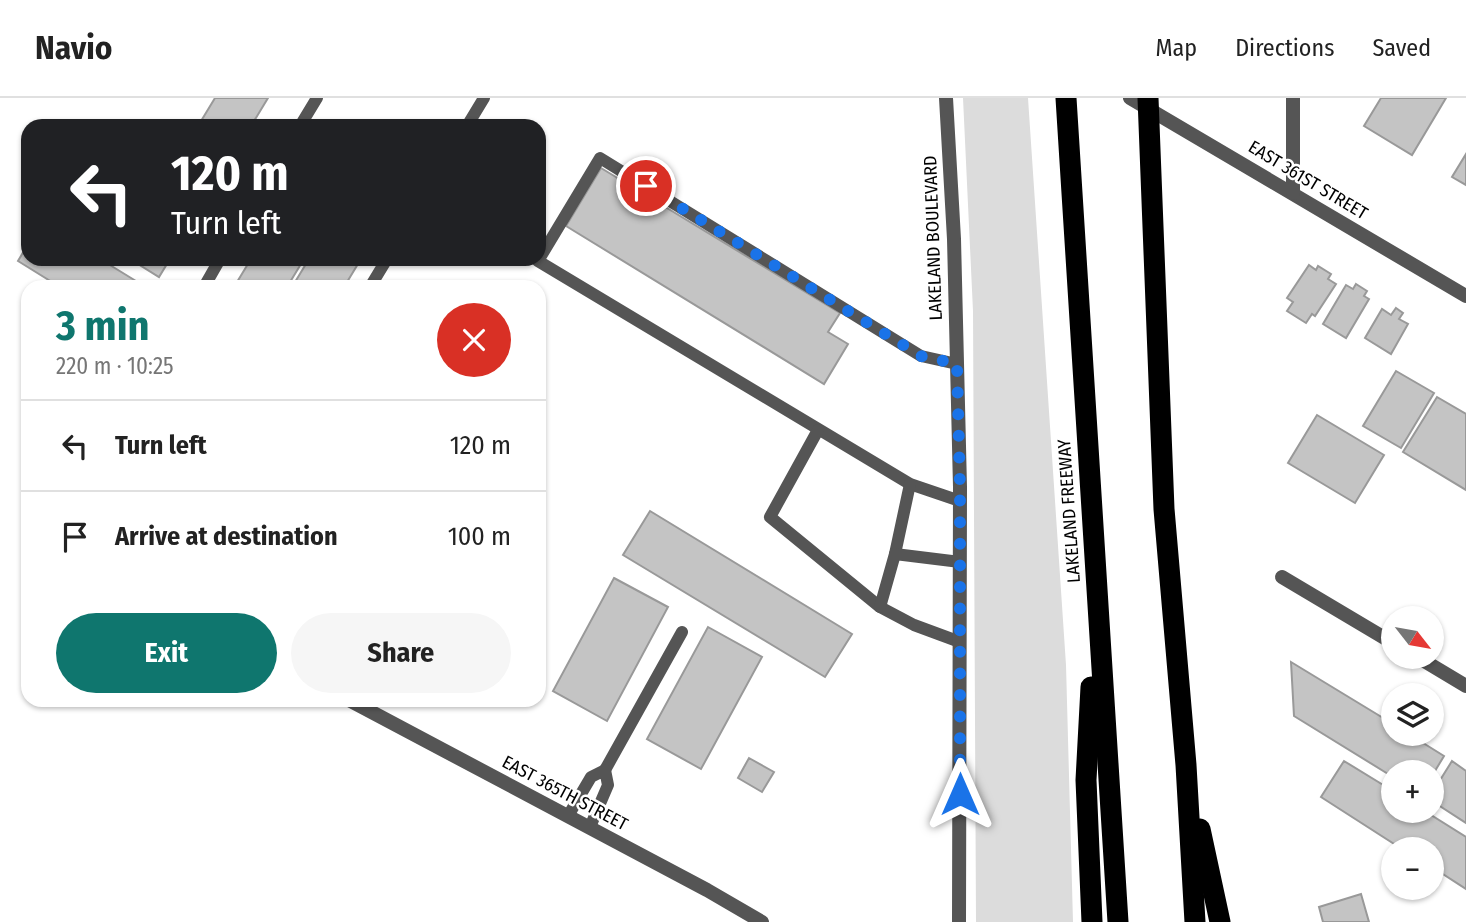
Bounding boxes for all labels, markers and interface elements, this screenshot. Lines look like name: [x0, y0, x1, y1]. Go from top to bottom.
text: Navio: [35, 28, 112, 68]
text: Map: [1156, 34, 1197, 62]
text: Directions: [1235, 34, 1334, 62]
text: Saved: [1372, 34, 1431, 62]
street label: EAST 361ST STREET: [1244, 136, 1372, 225]
text: 120 m: [171, 144, 289, 203]
icon: left: [56, 147, 147, 238]
street label: LAKELAND BOULEVARD: [919, 155, 947, 321]
pin: [616, 156, 676, 216]
icon: arrive: [627, 167, 665, 205]
text: Turn left: [171, 204, 281, 242]
text: 3 min: [56, 301, 150, 351]
button: close: [437, 303, 511, 377]
text: 220 m · 10:25: [56, 352, 174, 380]
icon: left: [56, 427, 94, 465]
text: Turn left: [115, 430, 207, 461]
text: 120 m: [450, 430, 511, 461]
street label: LAKELAND FREEWAY: [1053, 438, 1085, 584]
icon: arrive: [56, 518, 94, 556]
text: Arrive at destination: [115, 521, 338, 552]
text: 100 m: [448, 521, 511, 552]
north arrow: [1381, 606, 1444, 668]
map controls: [1381, 606, 1444, 900]
button: Exit: [56, 613, 277, 693]
button: Share: [291, 613, 511, 693]
button: layers: [1381, 683, 1444, 746]
street label: EAST 365TH STREET: [499, 751, 632, 836]
position arrow: [923, 757, 997, 831]
button: +: [1381, 760, 1444, 823]
button: −: [1381, 837, 1444, 900]

